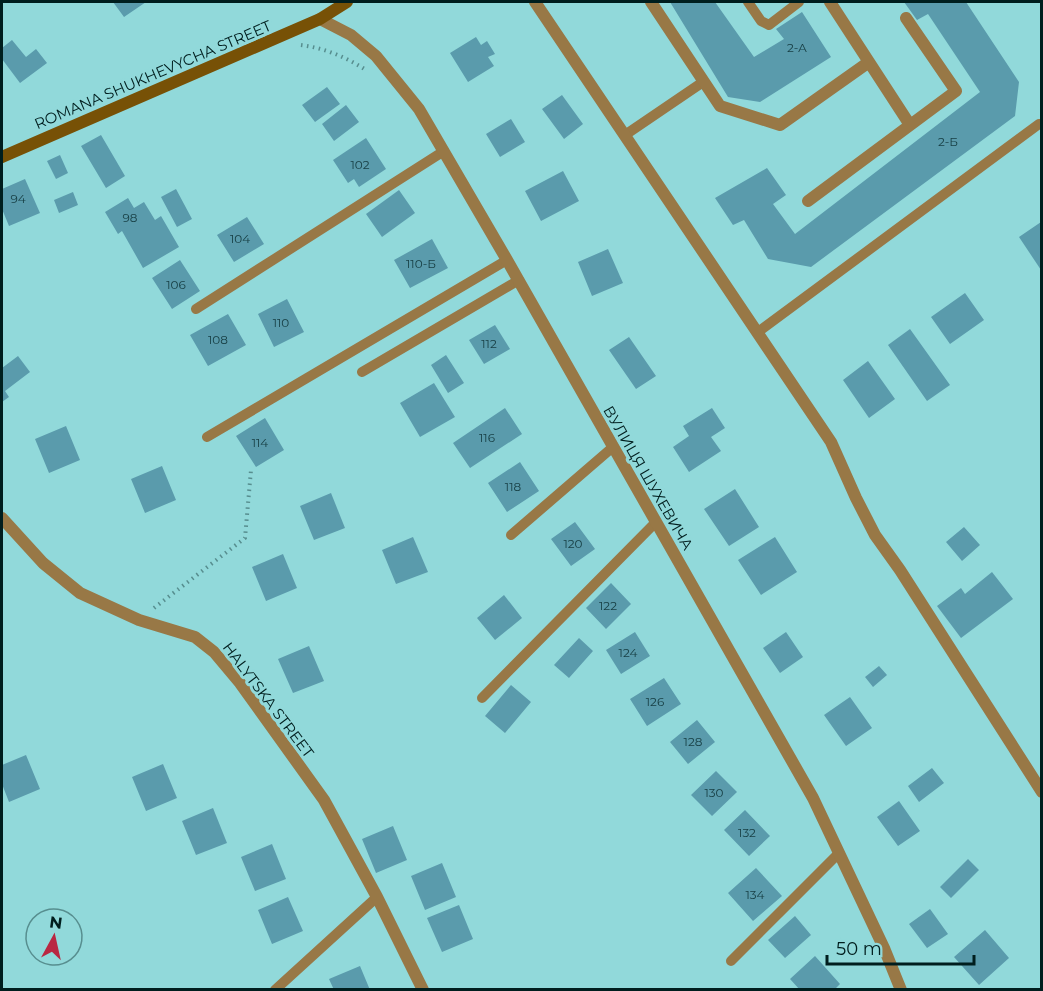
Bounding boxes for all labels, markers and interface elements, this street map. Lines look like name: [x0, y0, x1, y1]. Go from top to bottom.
street label: ROMANA SHUKHEVYCHA STREET: [32, 16, 274, 133]
house number: 2-А: [787, 40, 807, 55]
house number: 2-Б: [938, 134, 958, 149]
house number: 102: [350, 157, 370, 172]
house number: 94: [10, 191, 26, 206]
house number: 98: [123, 210, 138, 225]
house number: 104: [230, 231, 250, 246]
house number: 110-Б: [406, 256, 436, 271]
house number: 106: [166, 277, 186, 292]
house number: 110: [273, 315, 289, 330]
house number: 108: [208, 332, 228, 347]
house number: 112: [481, 336, 497, 351]
street label: ВУЛИЦЯ ШУХЕВИЧА: [599, 402, 697, 553]
house number: 116: [479, 430, 495, 445]
house number: 114: [252, 435, 268, 450]
house number: 118: [505, 479, 522, 494]
house number: 120: [563, 536, 583, 551]
house number: 122: [599, 598, 617, 613]
street label: HALYTSKA STREET: [219, 638, 318, 762]
house number: 124: [619, 645, 637, 660]
house number: 126: [646, 694, 664, 709]
house number: 128: [684, 734, 703, 749]
house number: 130: [704, 785, 724, 800]
house number: 132: [738, 825, 756, 840]
house number: 134: [745, 887, 765, 902]
north arrow: [24, 907, 84, 967]
text: N: [48, 912, 64, 933]
scale bar: [827, 928, 974, 966]
text: 50 m: [836, 938, 882, 960]

